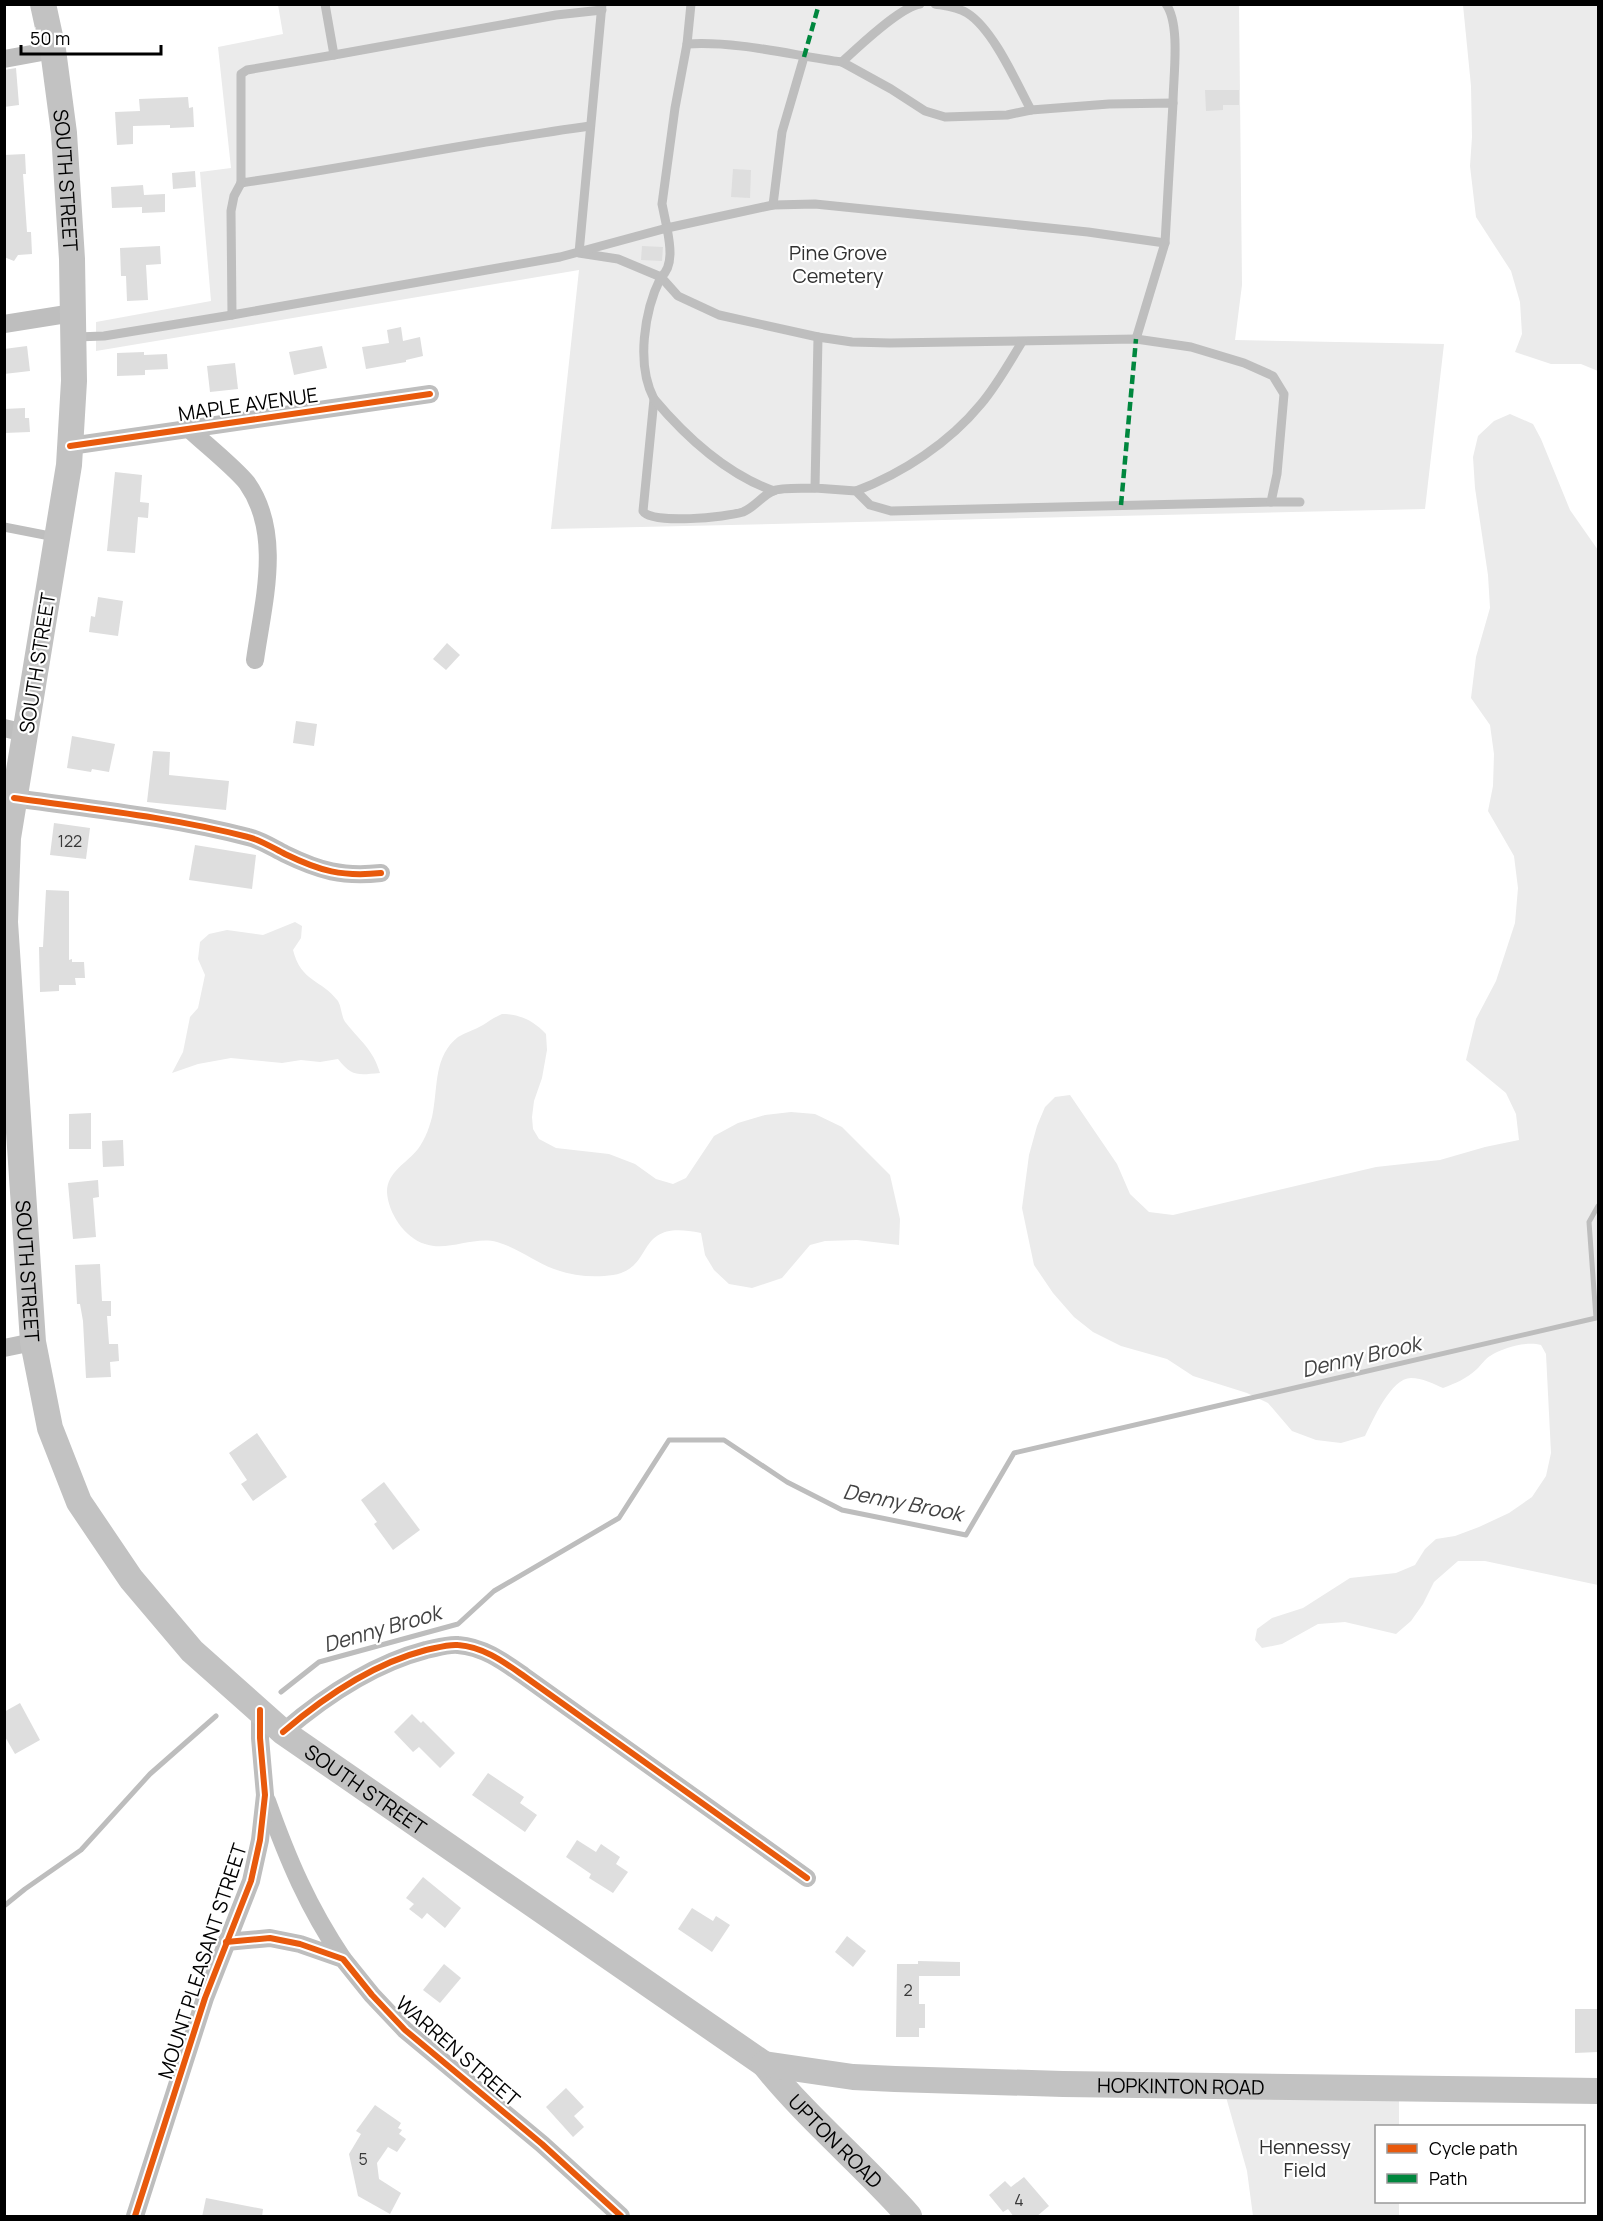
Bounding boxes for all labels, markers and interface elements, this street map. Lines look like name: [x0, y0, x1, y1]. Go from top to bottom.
scale bar: [21, 18, 160, 56]
text: 50 m: [30, 26, 70, 50]
street label: SOUTH STREET: [47, 108, 85, 252]
park label: Pine Grove Cemetery: [789, 239, 887, 289]
street label: MAPLE AVENUE: [176, 381, 320, 427]
street label: SOUTH STREET: [13, 591, 61, 735]
house number: 122: [58, 830, 82, 852]
street label: SOUTH STREET: [10, 1199, 46, 1343]
water label: Denny Brook: [1299, 1328, 1426, 1383]
water label: Denny Brook: [841, 1477, 968, 1528]
water label: Denny Brook: [320, 1597, 447, 1658]
street label: SOUTH STREET: [300, 1738, 432, 1841]
street label: MOUNT PLEASANT STREET: [151, 1840, 253, 2082]
house number: 2: [903, 1979, 913, 2001]
street label: WARREN STREET: [390, 1990, 526, 2112]
street label: HOPKINTON ROAD: [1097, 2071, 1265, 2100]
street label: UPTON ROAD: [783, 2088, 889, 2194]
legend: [1375, 2125, 1585, 2203]
park label: Hennessy Field: [1259, 2133, 1351, 2183]
text: Cycle path: [1429, 2136, 1518, 2160]
house number: 5: [358, 2148, 368, 2170]
text: Path: [1429, 2166, 1467, 2190]
house number: 4: [1014, 2189, 1024, 2211]

